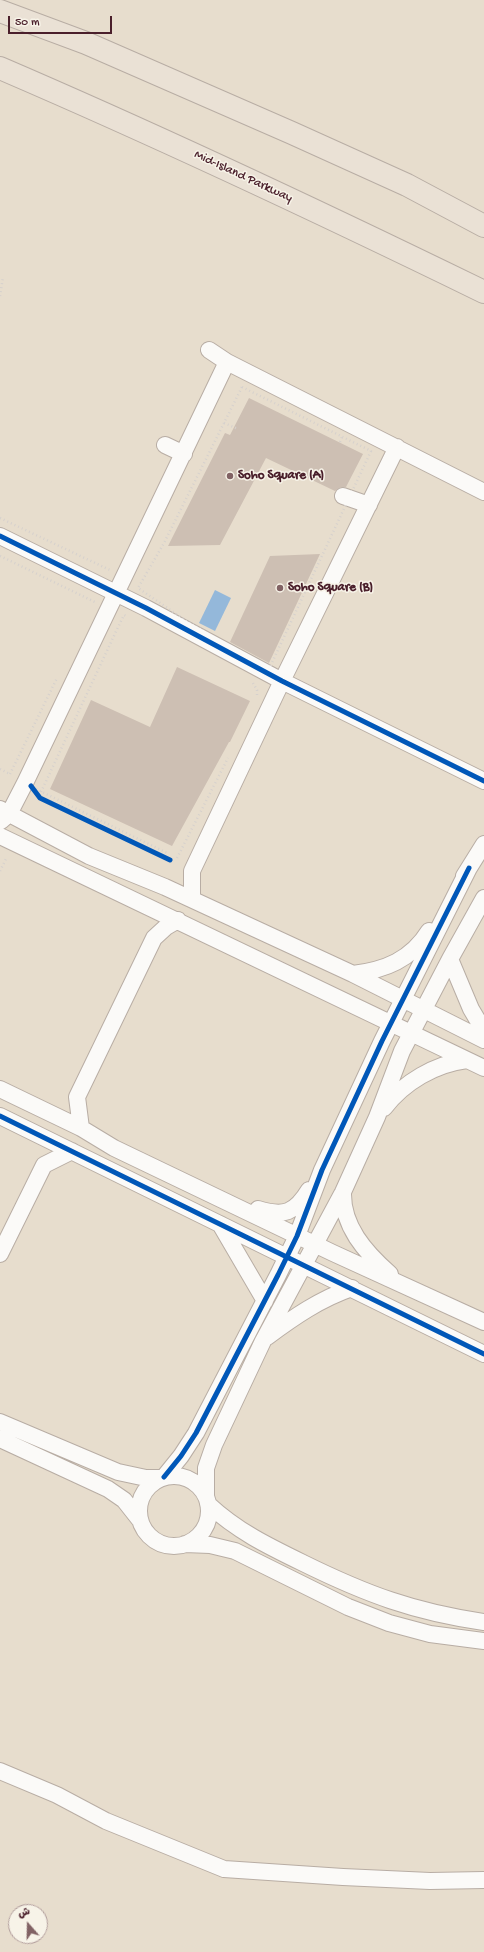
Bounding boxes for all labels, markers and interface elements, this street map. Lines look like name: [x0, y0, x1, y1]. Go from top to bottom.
scale bar: [10, 8, 114, 34]
text: 50 m: [15, 16, 40, 30]
street label: Mid-Island Parkway: [191, 147, 295, 207]
place label: Soho Square (A): [238, 468, 324, 484]
marker: Soho Square (A): [225, 471, 235, 481]
place label: Soho Square (B): [288, 580, 373, 596]
marker: Soho Square (B): [275, 583, 285, 593]
north arrow: [8, 1904, 48, 1944]
text: ش: [16, 1906, 32, 1921]

